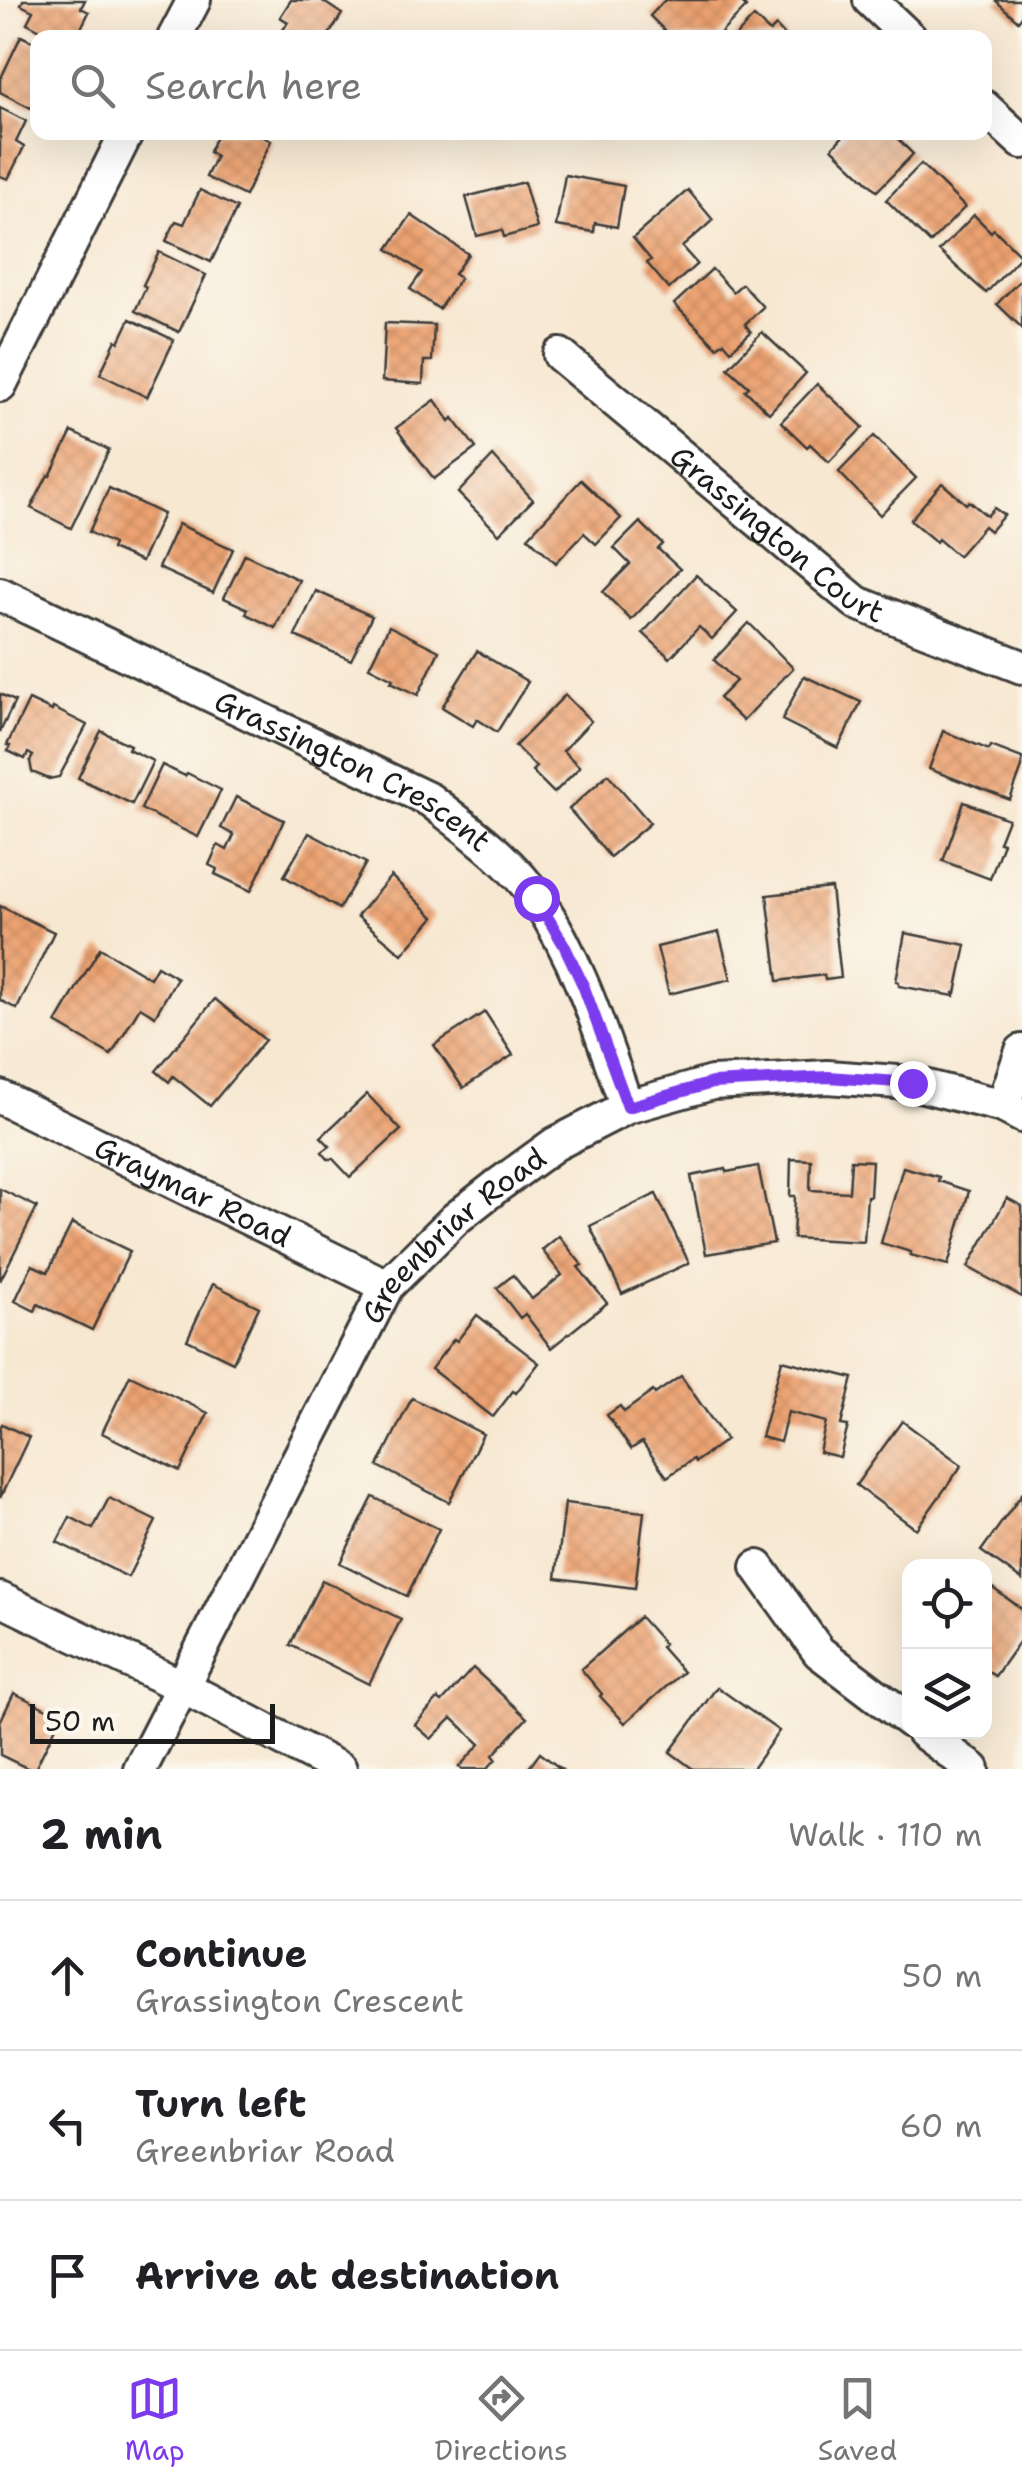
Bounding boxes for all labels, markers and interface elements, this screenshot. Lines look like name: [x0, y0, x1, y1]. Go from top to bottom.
search box: [30, 30, 992, 140]
icon: search: [65, 58, 120, 113]
text: Search here: [145, 60, 362, 111]
street label: Grassington Court: [662, 435, 890, 632]
street label: Grassington Crescent: [208, 680, 500, 861]
route start: [514, 876, 560, 922]
route end: [890, 1061, 936, 1107]
street label: Graymar Road: [88, 1126, 298, 1257]
street label: Greenbriar Road: [351, 1137, 554, 1330]
map controls: [902, 1559, 992, 1739]
button: locate: [902, 1559, 992, 1649]
button: layers: [902, 1649, 992, 1739]
scale bar: [30, 1699, 275, 1744]
text: 50 m: [45, 1702, 115, 1740]
text: 2 min: [40, 1806, 162, 1862]
text: Walk · 110 m: [788, 1813, 982, 1856]
text: Continue: [135, 1928, 307, 1979]
icon: ahead: [40, 1948, 95, 2003]
text: 50 m: [902, 1954, 982, 1997]
text: Grassington Crescent: [135, 1979, 464, 2022]
text: Turn left: [135, 2078, 307, 2129]
icon: left: [40, 2098, 95, 2153]
text: 60 m: [900, 2104, 982, 2147]
text: Greenbriar Road: [135, 2129, 395, 2172]
icon: arrive: [40, 2248, 95, 2303]
text: Arrive at destination: [135, 2250, 559, 2301]
tab: Map: [125, 2371, 185, 2469]
tab: Directions: [434, 2371, 568, 2469]
tab: Saved: [818, 2371, 897, 2469]

